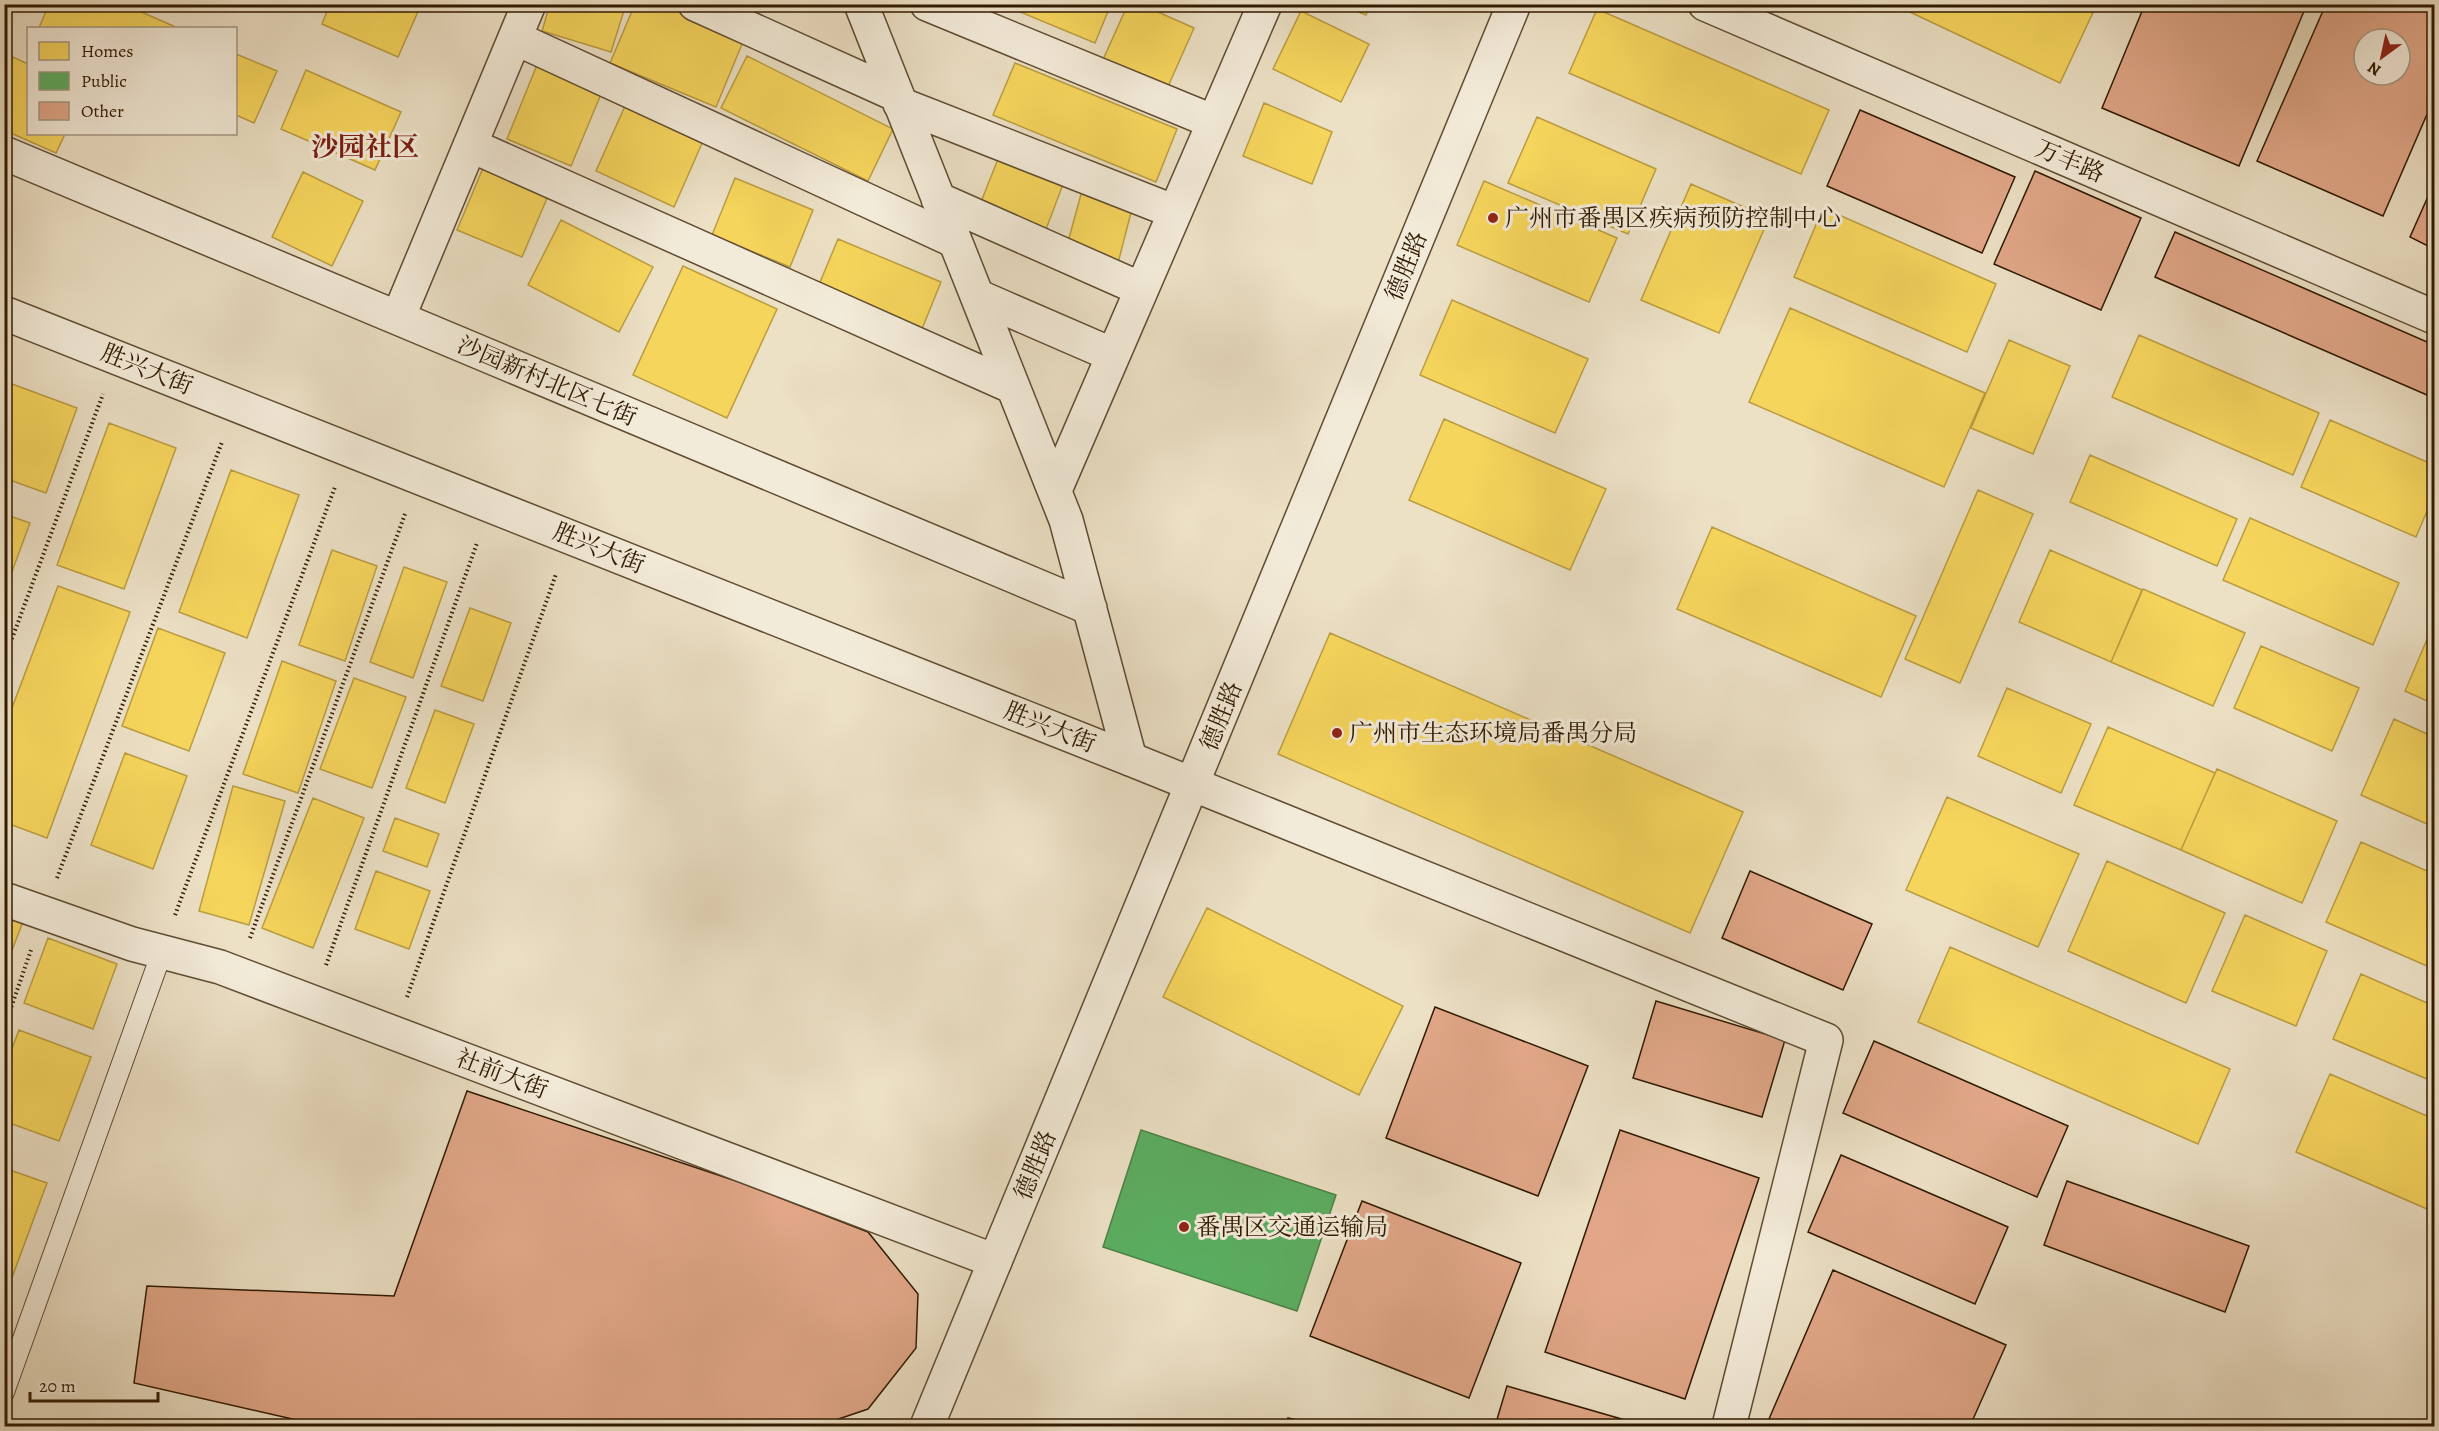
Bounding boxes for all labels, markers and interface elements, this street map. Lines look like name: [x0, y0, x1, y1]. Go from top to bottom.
legend: [27, 27, 237, 135]
north arrow: [2352, 27, 2412, 87]
text: Homes: [81, 39, 133, 63]
text: N: [2363, 56, 2385, 81]
text: Public: [81, 69, 127, 93]
text: Other: [81, 99, 124, 123]
district label: 沙园社区: [311, 129, 419, 165]
street label: 万丰路: [2031, 132, 2109, 190]
place label: 广州市番禺区疾病预防控制中心: [1505, 202, 1841, 234]
marker: 广州市番禺区疾病预防控制中心: [1486, 211, 1500, 225]
street label: 德胜路: [1378, 227, 1434, 305]
street label: 沙园新村北区七街: [452, 329, 642, 433]
street label: 胜兴大街: [97, 336, 197, 402]
street label: 胜兴大街: [549, 515, 649, 581]
street label: 德胜路: [1193, 677, 1249, 755]
street label: 胜兴大街: [1000, 694, 1100, 760]
place label: 广州市生态环境局番禺分局: [1349, 717, 1637, 749]
marker: 广州市生态环境局番禺分局: [1330, 726, 1344, 740]
street label: 社前大街: [451, 1042, 553, 1106]
street label: 德胜路: [1007, 1126, 1063, 1204]
place label: 番禺区交通运输局: [1196, 1211, 1388, 1243]
marker: 番禺区交通运输局: [1177, 1220, 1191, 1234]
scale bar: [30, 1365, 158, 1403]
text: 20 m: [39, 1374, 76, 1398]

